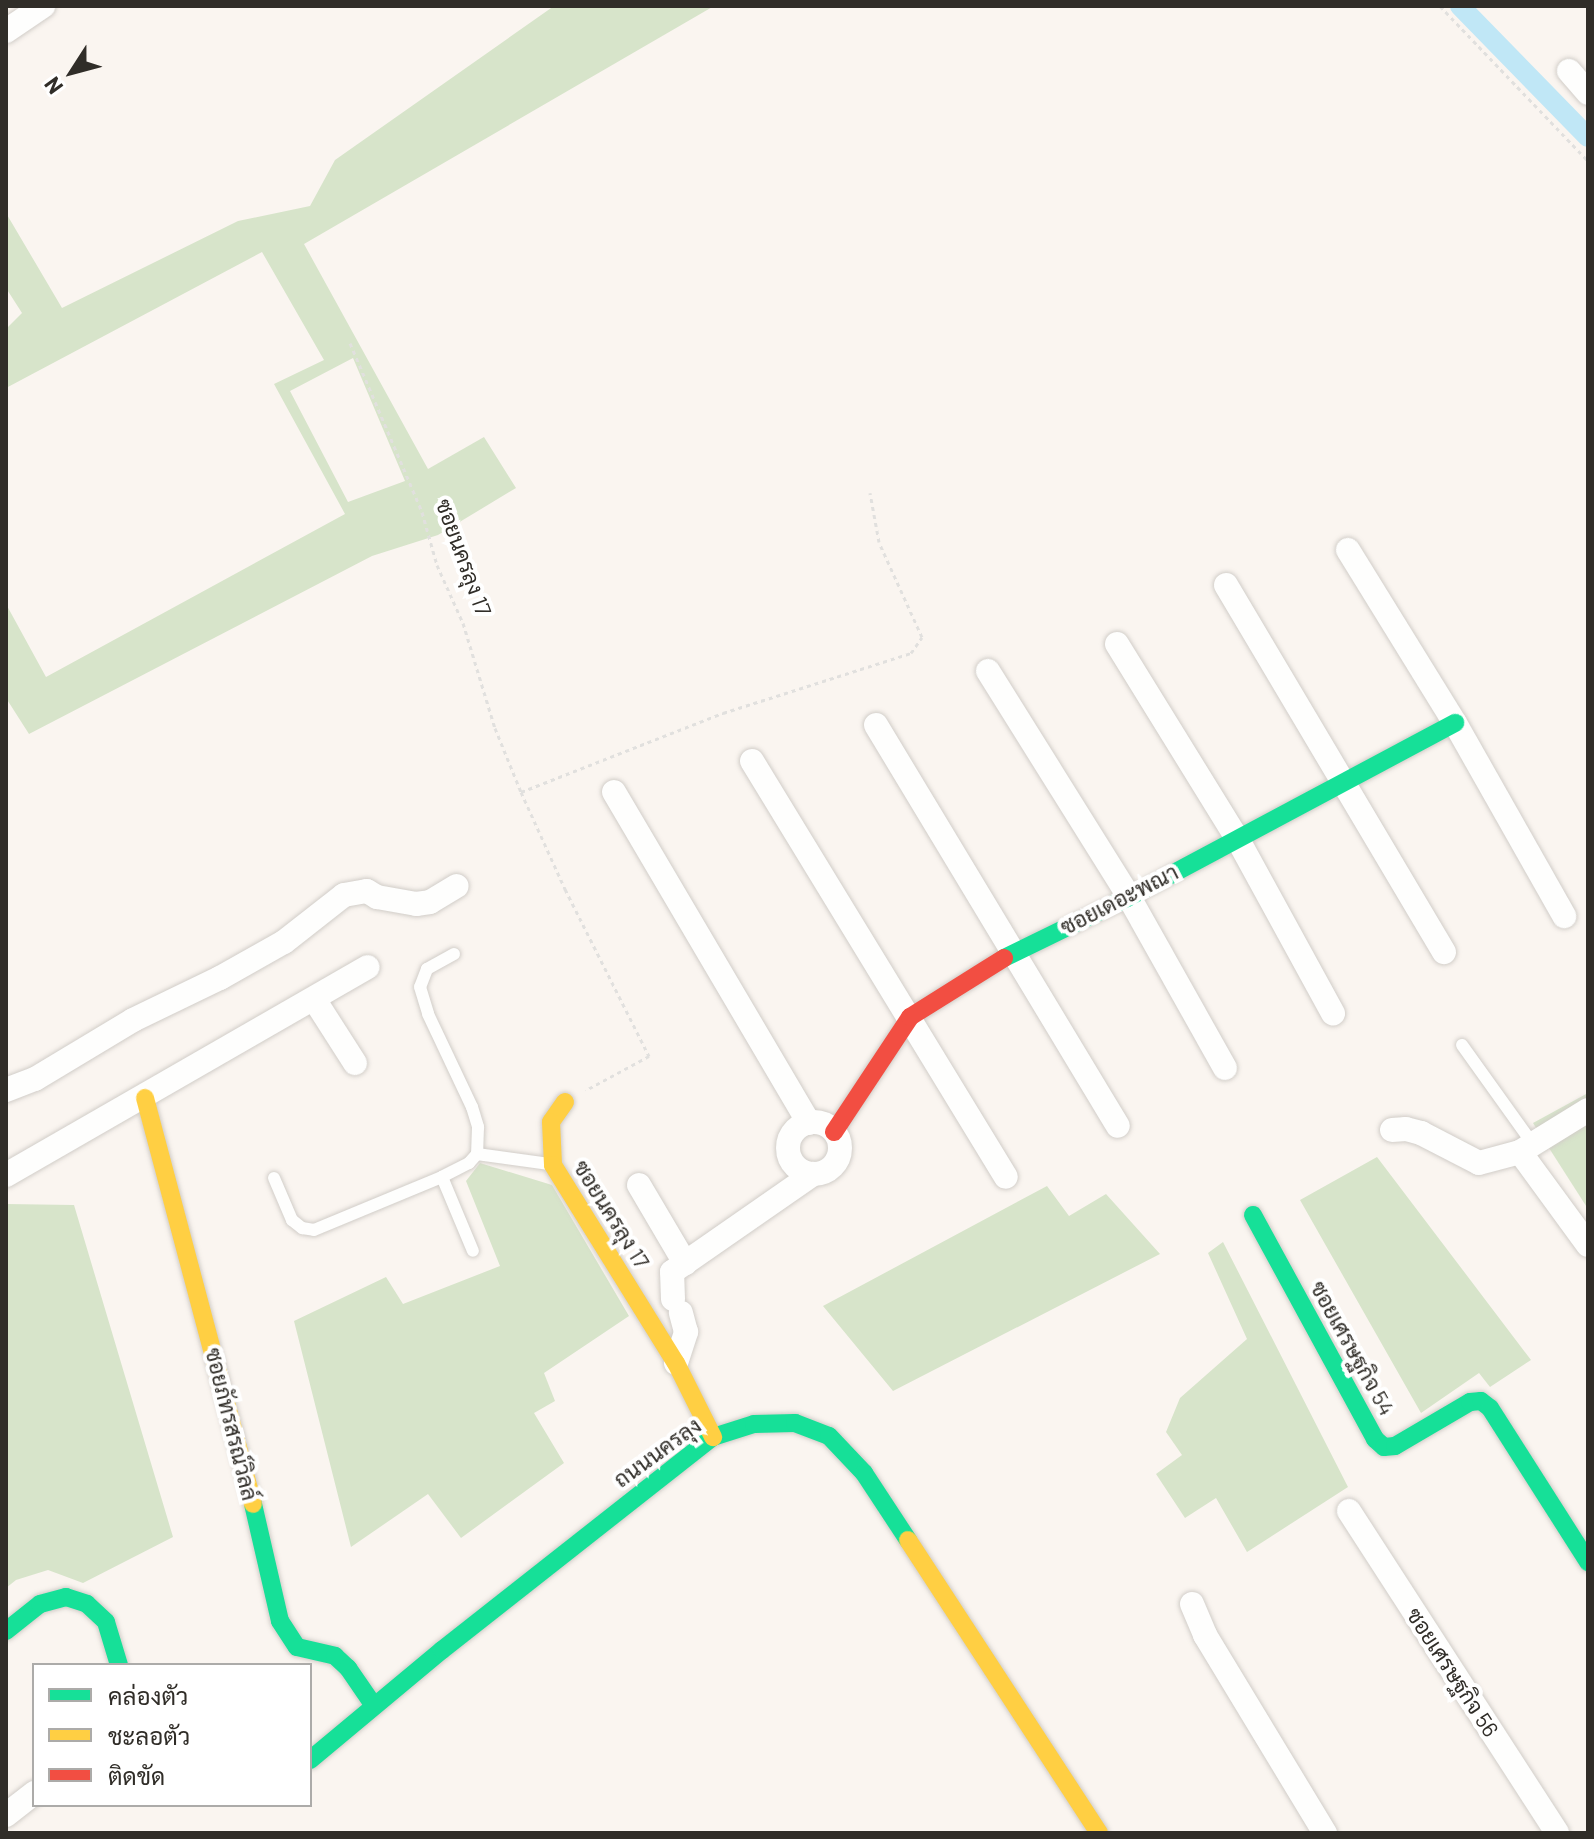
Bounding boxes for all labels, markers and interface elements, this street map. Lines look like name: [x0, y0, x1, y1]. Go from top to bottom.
north arrow: [32, 32, 112, 112]
text: N: [38, 73, 67, 100]
street label: ซอยนครลุง 17: [431, 495, 497, 619]
street label: ซอยเดอะพณา: [1056, 858, 1182, 940]
street label: ซอยนครลุง 17: [568, 1155, 656, 1273]
street label: ซอยเศรษฐกิจ 54: [1305, 1276, 1401, 1420]
street label: ซอยภัทรสรณ์วิลล์: [200, 1345, 264, 1503]
street label: ถนนนครลุง: [608, 1411, 706, 1493]
street label: ซอยเศรษฐกิจ 56: [1402, 1603, 1504, 1741]
legend: [32, 1663, 312, 1807]
text: คล่องตัว: [108, 1681, 188, 1710]
text: ชะลอตัว: [108, 1721, 190, 1750]
text: ติดขัด: [108, 1761, 165, 1790]

